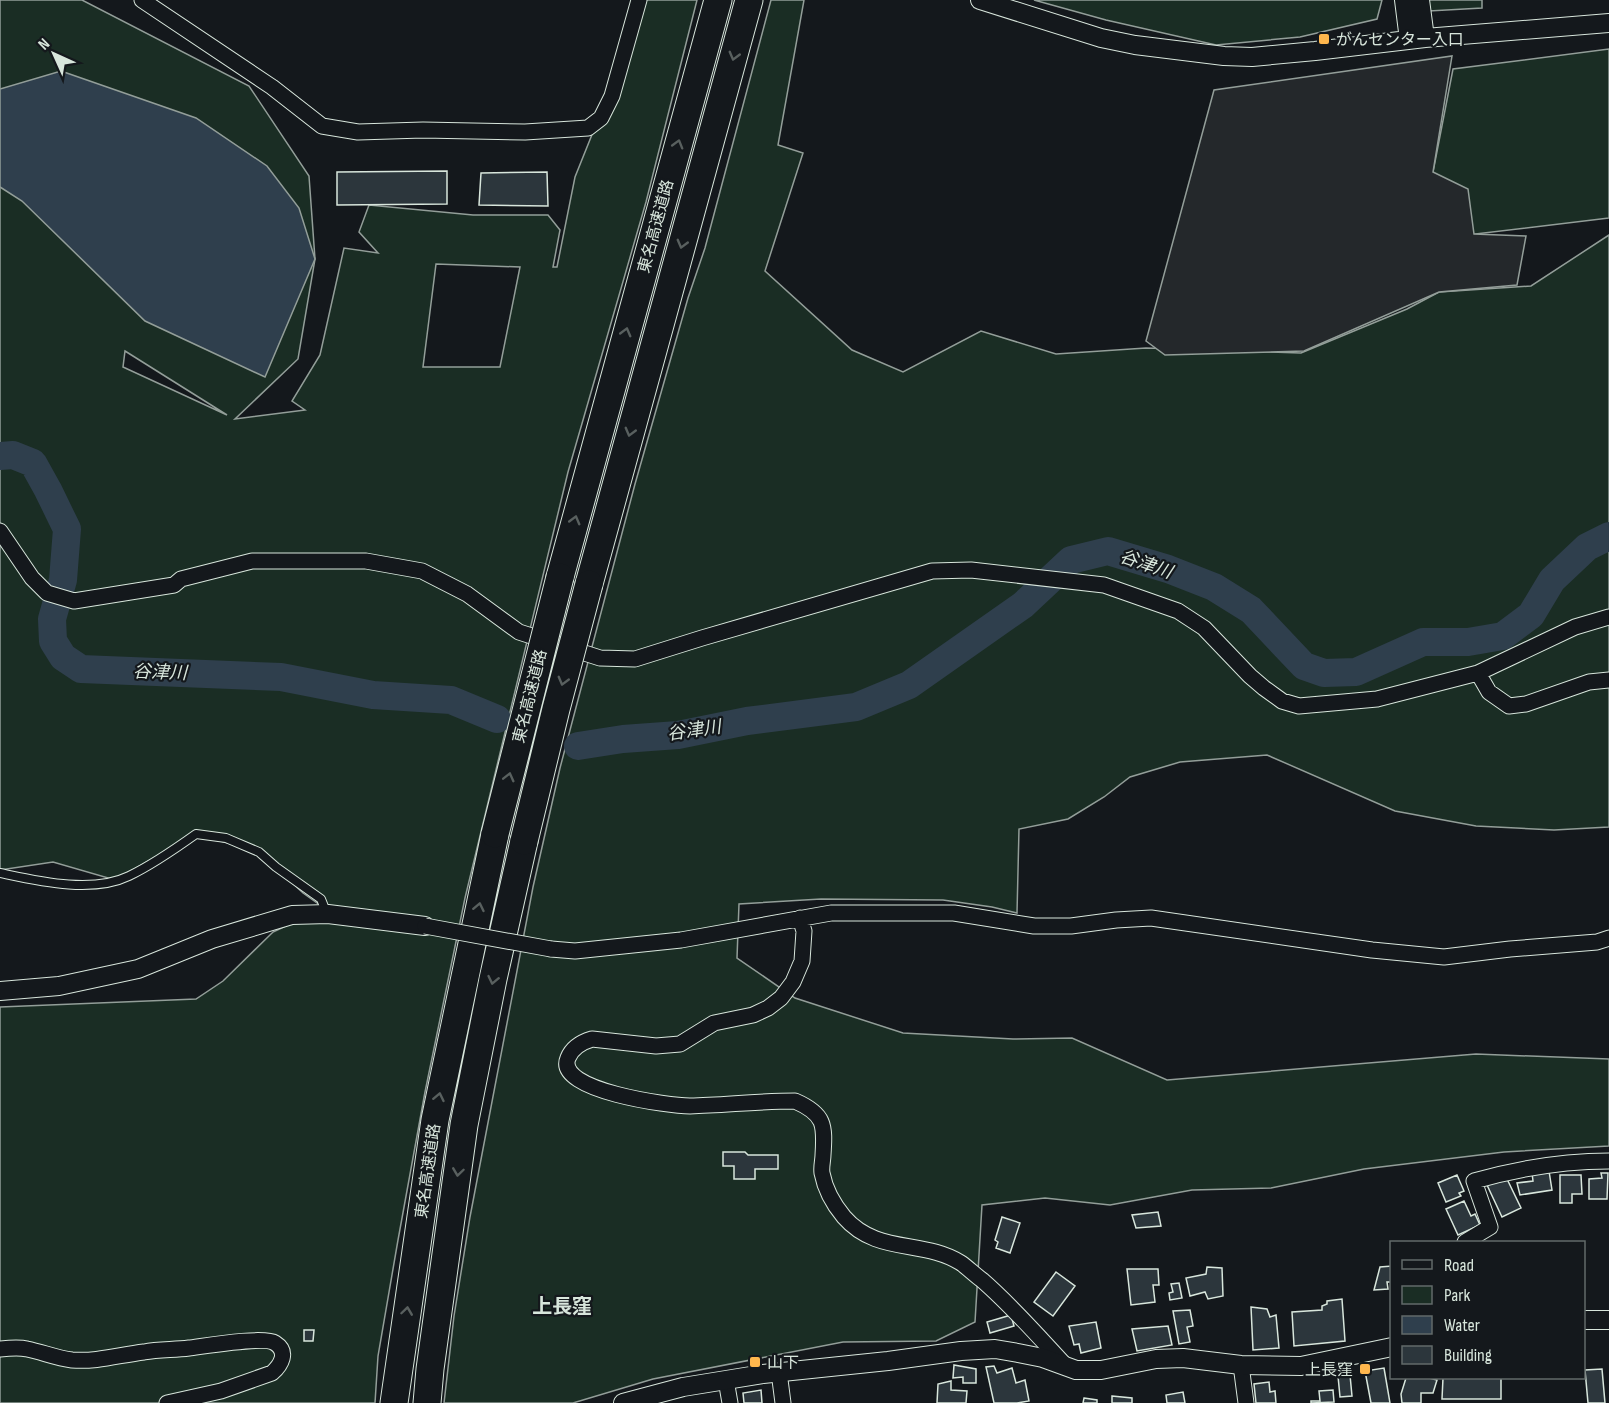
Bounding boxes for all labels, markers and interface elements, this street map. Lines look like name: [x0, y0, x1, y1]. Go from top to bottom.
north arrow: [24, 24, 84, 84]
place label: がんセンター入口: [1336, 31, 1464, 50]
marker: がんセンター入口: [1317, 32, 1331, 46]
text: N: [35, 35, 54, 54]
one-way arrow: [728, 51, 741, 61]
one-way arrow: [671, 139, 683, 150]
street label: 東名高速道路: [635, 178, 678, 275]
one-way arrow: [677, 239, 689, 249]
one-way arrow: [619, 327, 631, 338]
one-way arrow: [625, 427, 637, 437]
one-way arrow: [568, 516, 580, 526]
water label: 谷津川: [1117, 546, 1177, 584]
street label: 東名高速道路: [510, 647, 551, 745]
water label: 谷津川: [133, 661, 189, 684]
one-way arrow: [558, 676, 571, 686]
water label: 谷津川: [666, 716, 724, 745]
one-way arrow: [502, 772, 515, 782]
one-way arrow: [472, 902, 485, 912]
one-way arrow: [487, 975, 500, 985]
one-way arrow: [432, 1093, 445, 1103]
street label: 東名高速道路: [412, 1122, 445, 1220]
one-way arrow: [452, 1167, 464, 1177]
legend: [1390, 1241, 1585, 1379]
text: Road: [1444, 1255, 1474, 1276]
text: Park: [1444, 1285, 1470, 1306]
district label: 上長窪: [532, 1295, 592, 1319]
one-way arrow: [400, 1306, 412, 1315]
text: Water: [1444, 1315, 1480, 1336]
text: Building: [1444, 1345, 1492, 1366]
place label: 山下: [767, 1354, 799, 1373]
marker: 山下: [748, 1355, 762, 1369]
place label: 上長窪: [1305, 1361, 1353, 1380]
marker: 上長窪: [1358, 1362, 1372, 1376]

